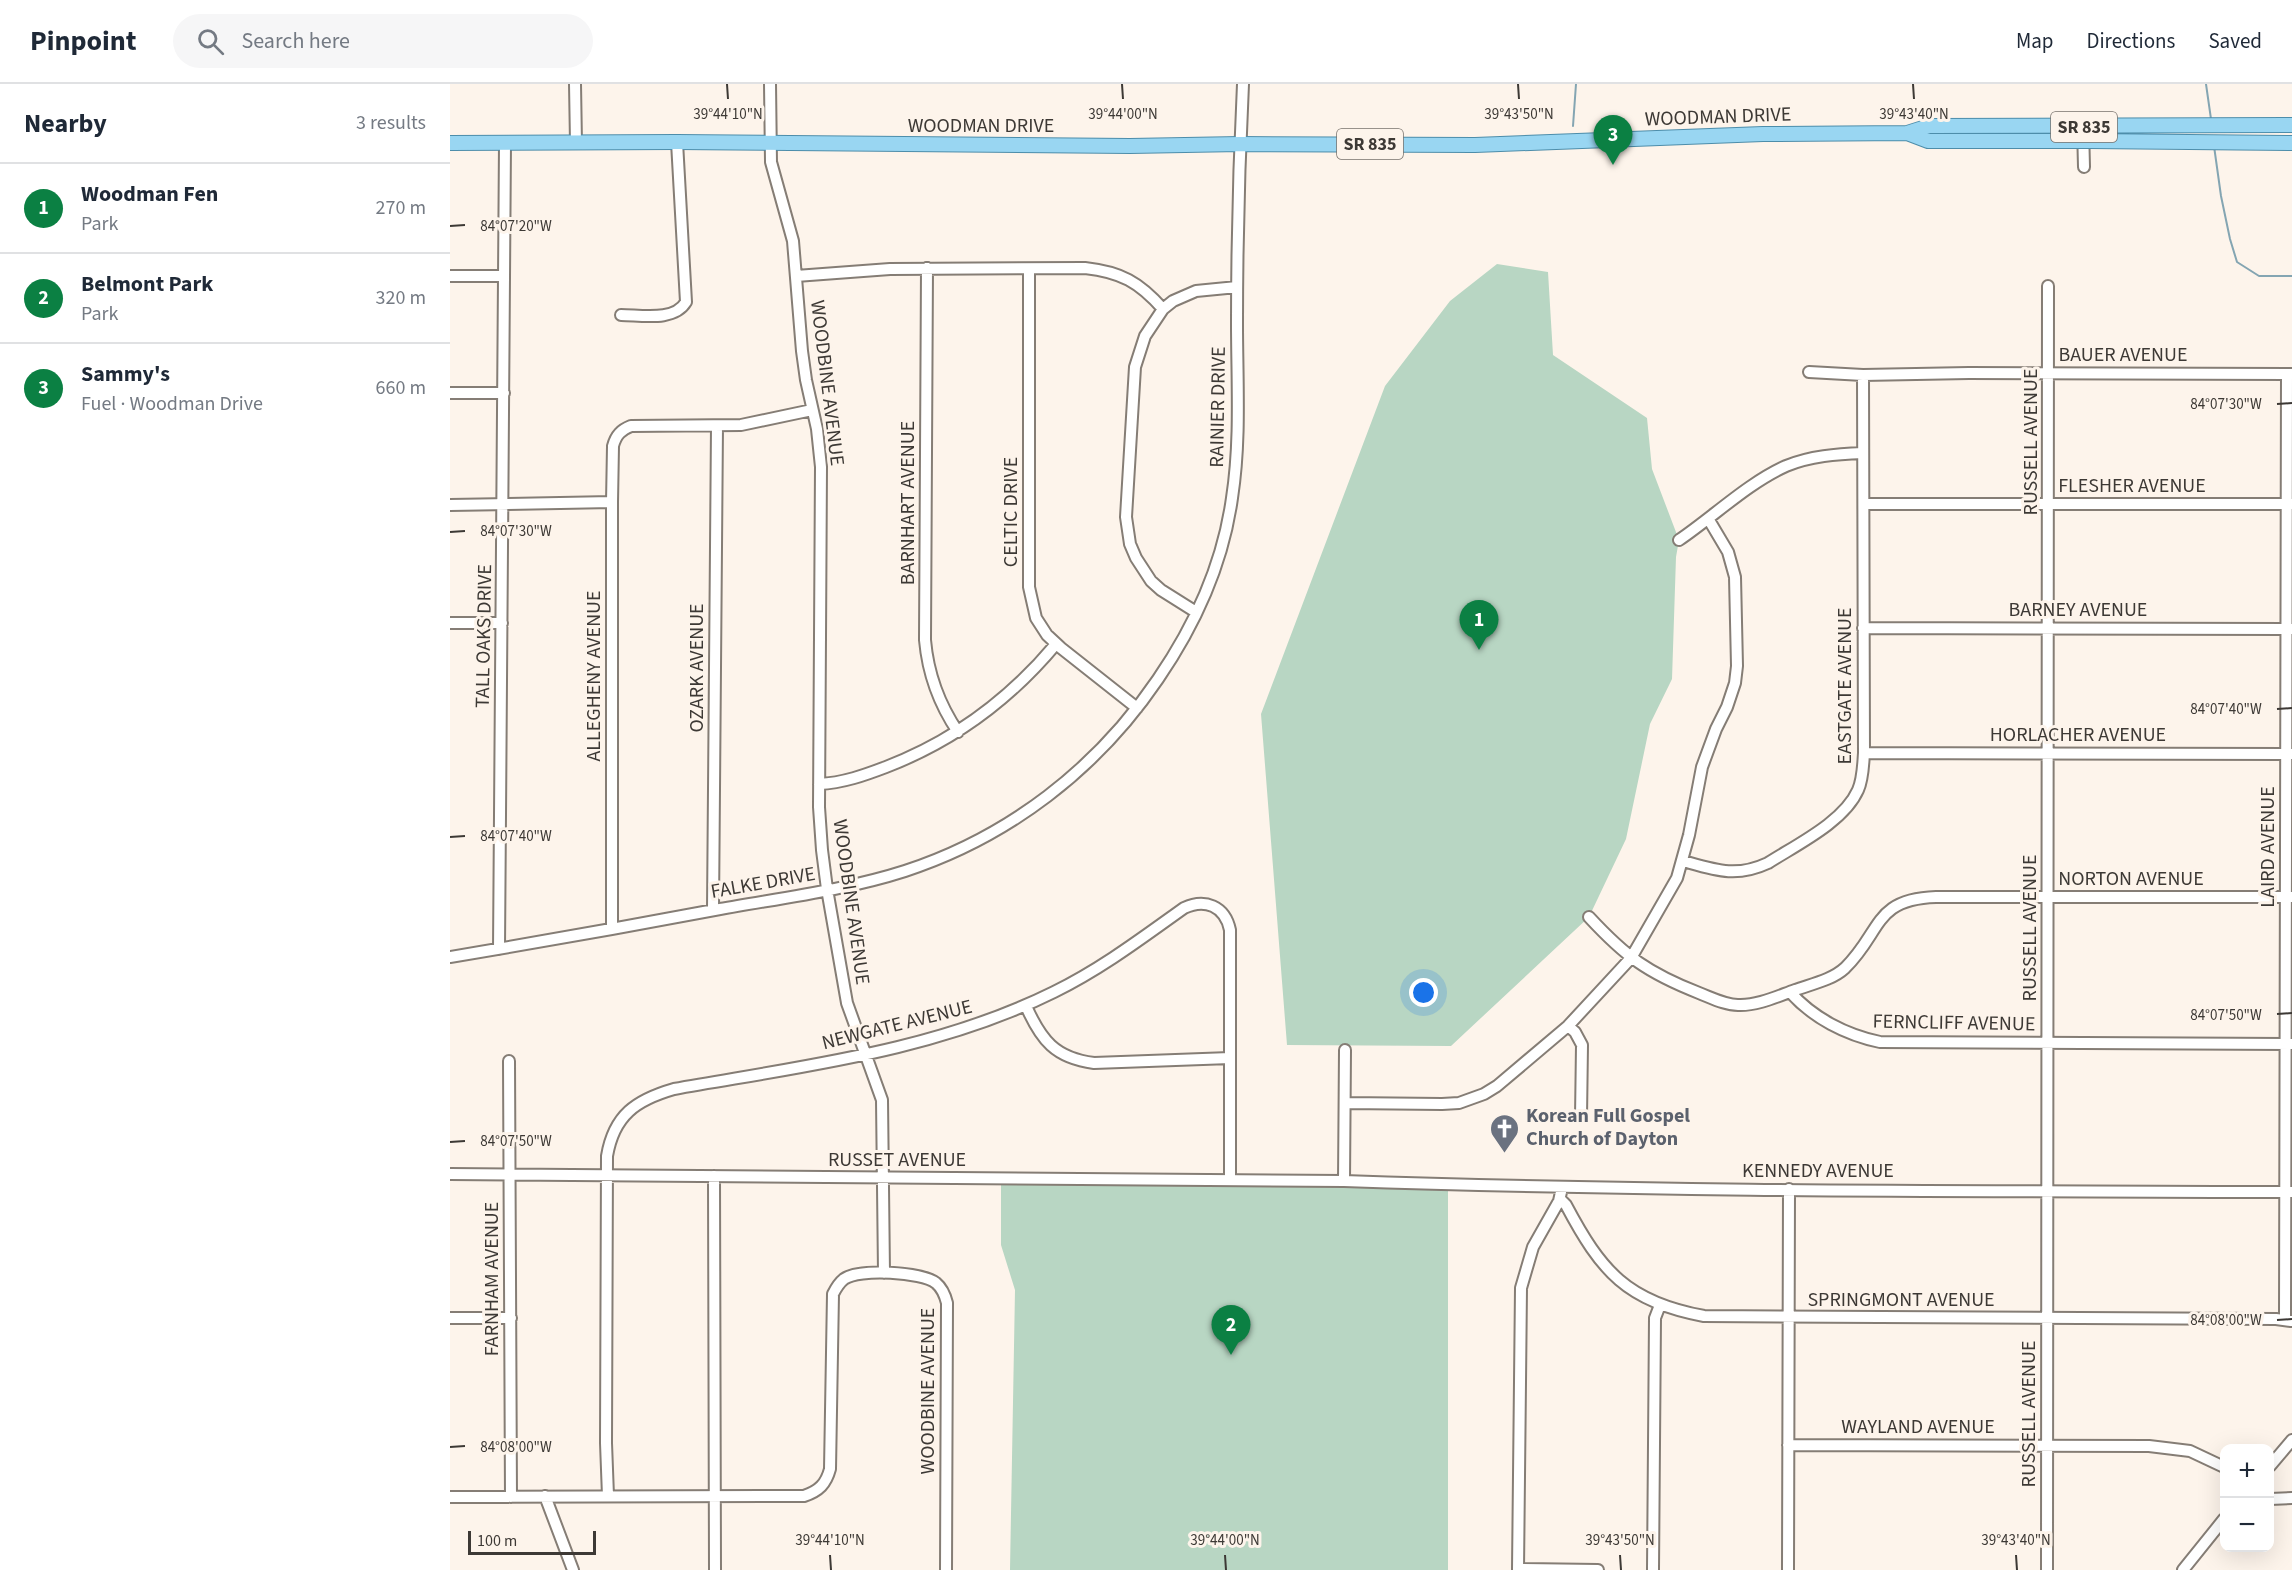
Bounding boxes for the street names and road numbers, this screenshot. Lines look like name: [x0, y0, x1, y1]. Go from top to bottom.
street label: WOODMAN DRIVE: [1644, 100, 1792, 134]
street label: WOODMAN DRIVE: [908, 112, 1054, 140]
road number: SR 835: [2051, 112, 2117, 142]
road number: SR 835: [1337, 129, 1403, 159]
street label: WOODBINE AVENUE: [803, 299, 851, 467]
street label: BAUER AVENUE: [2059, 341, 2187, 369]
street label: RAINIER DRIVE: [1203, 346, 1233, 468]
street label: RUSSELL AVENUE: [2017, 369, 2045, 515]
street label: BARNHART AVENUE: [894, 421, 922, 585]
street label: CELTIC DRIVE: [997, 457, 1025, 567]
street label: FLESHER AVENUE: [2058, 472, 2206, 500]
street label: TALL OAKS DRIVE: [469, 564, 499, 708]
street label: ALLEGHENY AVENUE: [580, 590, 608, 762]
street label: BARNEY AVENUE: [2009, 596, 2147, 624]
street label: OZARK AVENUE: [683, 603, 711, 733]
street label: EASTGATE AVENUE: [1831, 607, 1859, 765]
street label: HORLACHER AVENUE: [1990, 721, 2166, 749]
street label: LAIRD AVENUE: [2254, 786, 2282, 908]
street label: WOODBINE AVENUE: [826, 817, 876, 987]
street label: RUSSELL AVENUE: [2016, 855, 2044, 1001]
street label: FALKE DRIVE: [709, 860, 817, 906]
street label: NORTON AVENUE: [2058, 865, 2204, 893]
street label: NEWGATE AVENUE: [819, 993, 975, 1057]
street label: FERNCLIFF AVENUE: [1872, 1008, 2036, 1038]
street label: RUSSET AVENUE: [828, 1146, 966, 1174]
street label: KENNEDY AVENUE: [1742, 1157, 1894, 1185]
street label: FARNHAM AVENUE: [478, 1202, 506, 1356]
street label: SPRINGMONT AVENUE: [1807, 1286, 1995, 1314]
street label: WOODBINE AVENUE: [914, 1308, 942, 1474]
street label: RUSSELL AVENUE: [2015, 1341, 2043, 1487]
street label: WAYLAND AVENUE: [1841, 1413, 1995, 1441]

